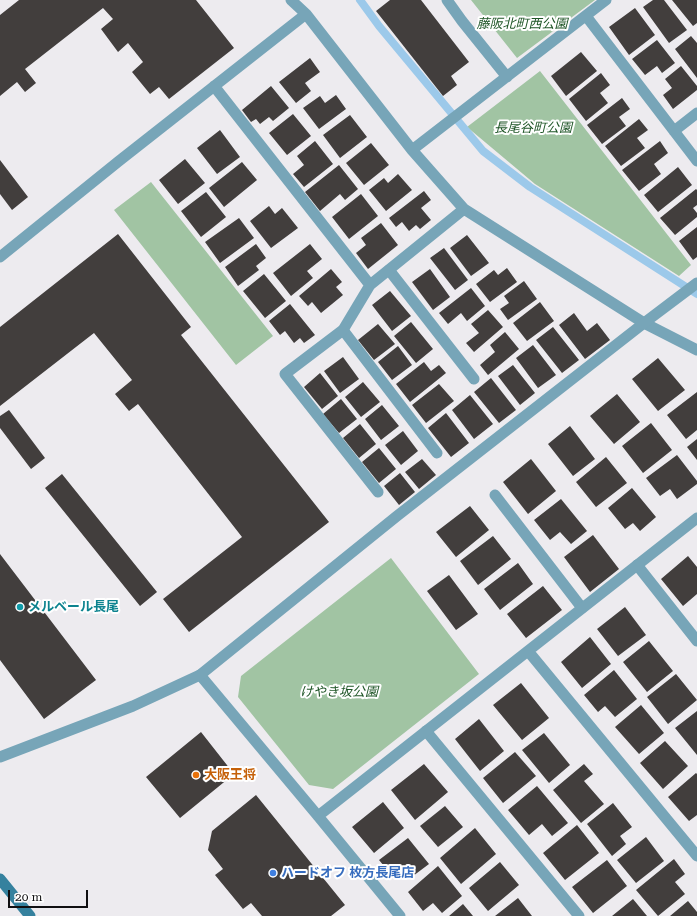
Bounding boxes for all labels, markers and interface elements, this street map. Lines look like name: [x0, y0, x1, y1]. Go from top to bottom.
park label: 藤阪北町西公園: [477, 16, 567, 32]
park label: 長尾谷町公園: [494, 120, 572, 136]
place label: メルベール長尾: [28, 599, 119, 615]
marker: メルベール長尾: [15, 602, 25, 612]
park label: けやき坂公園: [300, 684, 378, 700]
place label: 大阪王将: [204, 767, 256, 783]
marker: 大阪王将: [191, 770, 201, 780]
place label: ハードオフ 枚方長尾店: [281, 865, 414, 881]
marker: ハードオフ 枚方長尾店: [268, 868, 278, 878]
scale bar: [10, 882, 90, 908]
text: 20 m: [15, 890, 42, 904]

